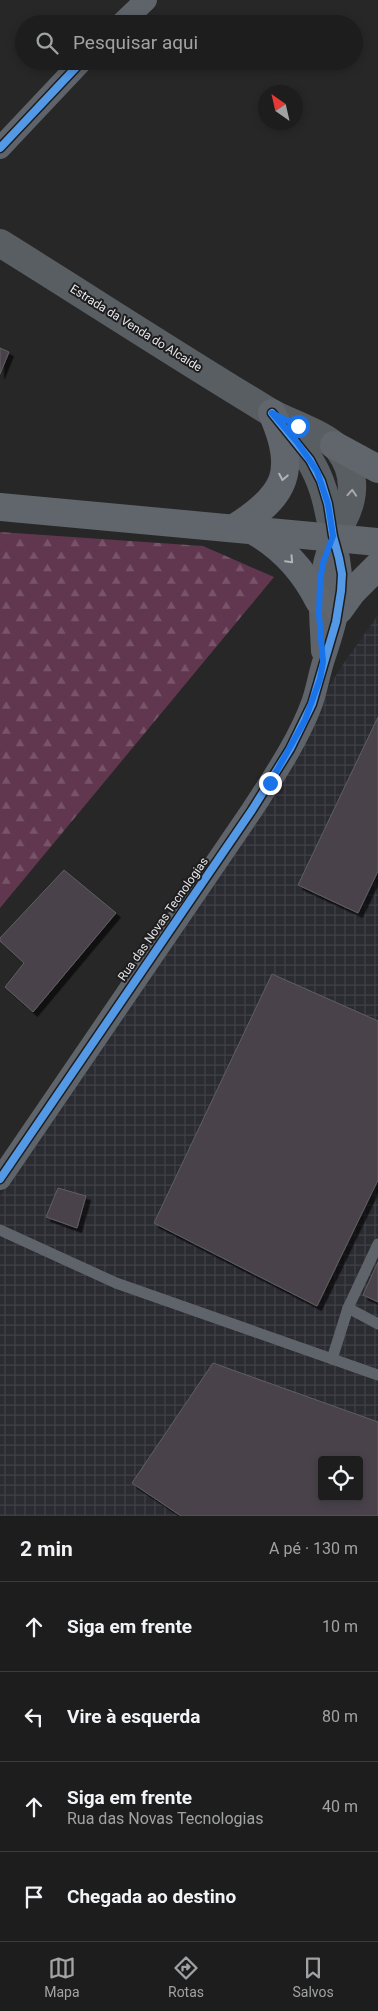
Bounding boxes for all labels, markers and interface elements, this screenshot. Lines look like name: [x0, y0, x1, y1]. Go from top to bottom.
search box: [15, 15, 363, 70]
icon: search: [33, 29, 61, 57]
text: Pesquisar aqui: [73, 31, 198, 54]
north arrow: [258, 85, 303, 130]
street label: Estrada da Venda do Alcaide: [68, 282, 204, 374]
route start: [287, 415, 310, 438]
one-way arrow: [279, 472, 289, 481]
one-way arrow: [346, 488, 357, 496]
one-way arrow: [284, 554, 293, 563]
route end: [259, 772, 282, 795]
street label: Rua das Novas Tecnologias: [115, 855, 211, 983]
map controls: [318, 1456, 363, 1501]
button: locate: [318, 1456, 363, 1501]
text: 2 min: [20, 1537, 73, 1561]
text: A pé · 130 m: [269, 1539, 358, 1558]
icon: ahead: [20, 1613, 48, 1641]
text: Siga em frente: [67, 1615, 192, 1638]
text: 10 m: [322, 1617, 358, 1636]
icon: left: [20, 1703, 48, 1731]
text: Vire à esquerda: [67, 1705, 200, 1728]
text: 80 m: [322, 1707, 358, 1726]
text: Siga em frente: [67, 1786, 192, 1809]
icon: ahead: [20, 1793, 48, 1821]
text: 40 m: [322, 1797, 358, 1816]
text: Rua das Novas Tecnologias: [67, 1809, 263, 1828]
icon: arrive: [20, 1883, 48, 1911]
text: Chegada ao destino: [67, 1885, 236, 1908]
tab: Mapa: [44, 1954, 80, 2000]
tab: Rotas: [168, 1954, 204, 2000]
tab: Salvos: [293, 1954, 334, 2000]

